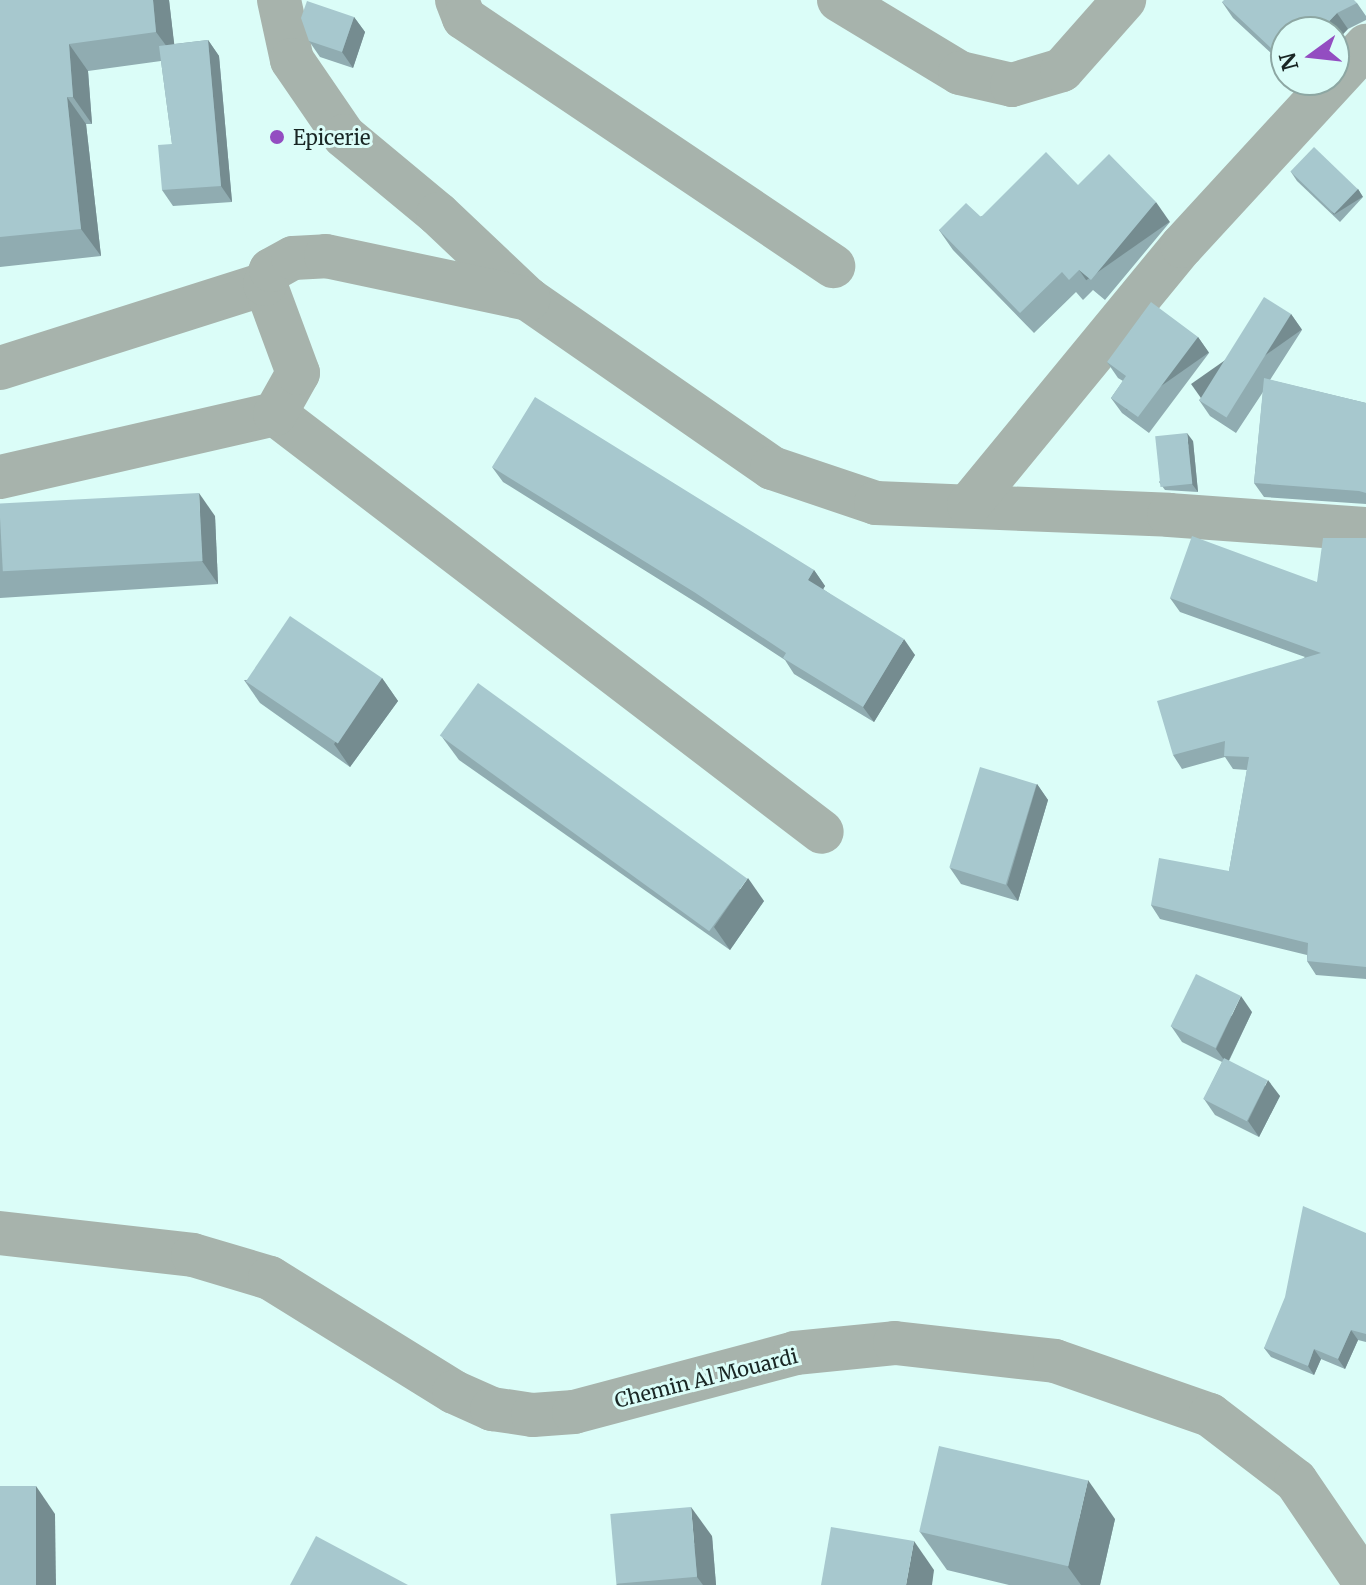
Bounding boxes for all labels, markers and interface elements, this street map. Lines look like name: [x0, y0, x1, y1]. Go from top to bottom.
north arrow: [1270, 16, 1350, 96]
text: N: [1273, 50, 1305, 74]
place label: Epicerie: [293, 125, 370, 149]
marker: Epicerie: [268, 128, 286, 146]
street label: Chemin Al Mouardi: [612, 1344, 800, 1412]

